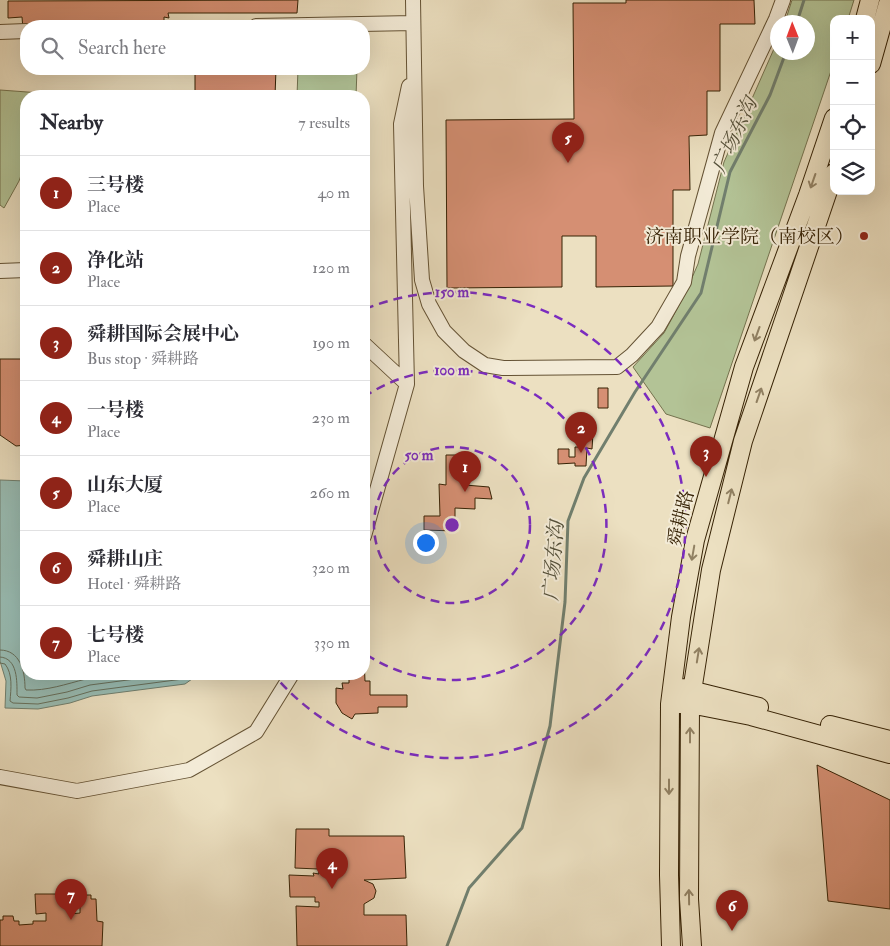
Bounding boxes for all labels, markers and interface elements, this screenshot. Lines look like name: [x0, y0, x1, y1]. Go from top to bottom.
north arrow: [770, 15, 815, 60]
map controls: [830, 15, 875, 195]
button: +: [830, 15, 875, 60]
search box: [20, 20, 370, 75]
icon: search: [38, 34, 66, 62]
text: Search here: [78, 36, 166, 60]
button: −: [830, 60, 875, 105]
water label: 广场东沟: [706, 91, 764, 177]
button: locate: [830, 105, 875, 150]
text: Nearby: [40, 109, 103, 136]
text: 7 results: [298, 113, 350, 133]
pin: 5: [552, 122, 584, 163]
button: layers: [830, 150, 875, 195]
text: 三号楼: [87, 173, 144, 197]
one-way arrow: [807, 173, 817, 189]
text: 1: [53, 183, 59, 203]
text: 40 m: [317, 183, 350, 203]
text: Place: [87, 197, 120, 217]
place label: 济南职业学院（南校区）: [645, 225, 854, 249]
marker: 济南职业学院（南校区）: [858, 230, 870, 242]
text: 净化站: [87, 248, 144, 272]
text: 2: [52, 258, 60, 278]
text: 120 m: [312, 258, 350, 278]
text: Place: [87, 272, 120, 292]
text: 150 m: [435, 283, 469, 302]
text: 舜耕国际会展中心: [87, 322, 239, 346]
one-way arrow: [752, 326, 761, 341]
text: 3: [53, 333, 59, 353]
text: 190 m: [312, 333, 350, 353]
text: Bus stop · 舜耕路: [87, 349, 199, 369]
text: 100 m: [434, 361, 470, 380]
one-way arrow: [755, 388, 764, 403]
text: 一号楼: [87, 398, 144, 422]
text: 4: [52, 408, 60, 428]
text: 230 m: [312, 408, 350, 428]
pin: 2: [565, 412, 597, 453]
text: Place: [87, 422, 120, 442]
pin: 3: [690, 436, 722, 477]
text: 50 m: [405, 446, 434, 465]
pin: 1: [449, 451, 481, 492]
text: 山东大厦: [87, 473, 163, 497]
text: 5: [52, 483, 60, 503]
text: 260 m: [310, 483, 350, 503]
street label: 舜耕路: [662, 488, 700, 549]
one-way arrow: [726, 489, 735, 505]
text: Place: [87, 497, 120, 517]
centre of rings: [443, 516, 461, 534]
water label: 广场东沟: [538, 517, 569, 602]
your location: [413, 530, 439, 556]
one-way arrow: [688, 544, 697, 560]
text: 舜耕山庄: [87, 547, 163, 571]
text: 6: [52, 558, 60, 578]
text: 320 m: [312, 558, 350, 578]
text: Hotel · 舜耕路: [87, 574, 181, 594]
text: 七号楼: [87, 623, 144, 647]
text: 7: [52, 633, 60, 653]
text: 330 m: [314, 633, 350, 653]
text: Place: [87, 647, 120, 667]
one-way arrow: [693, 648, 703, 664]
one-way arrow: [685, 727, 695, 744]
one-way arrow: [665, 779, 674, 795]
pin: 4: [316, 848, 348, 889]
pin: 7: [55, 879, 87, 920]
one-way arrow: [685, 890, 694, 906]
pin: 6: [716, 890, 748, 931]

